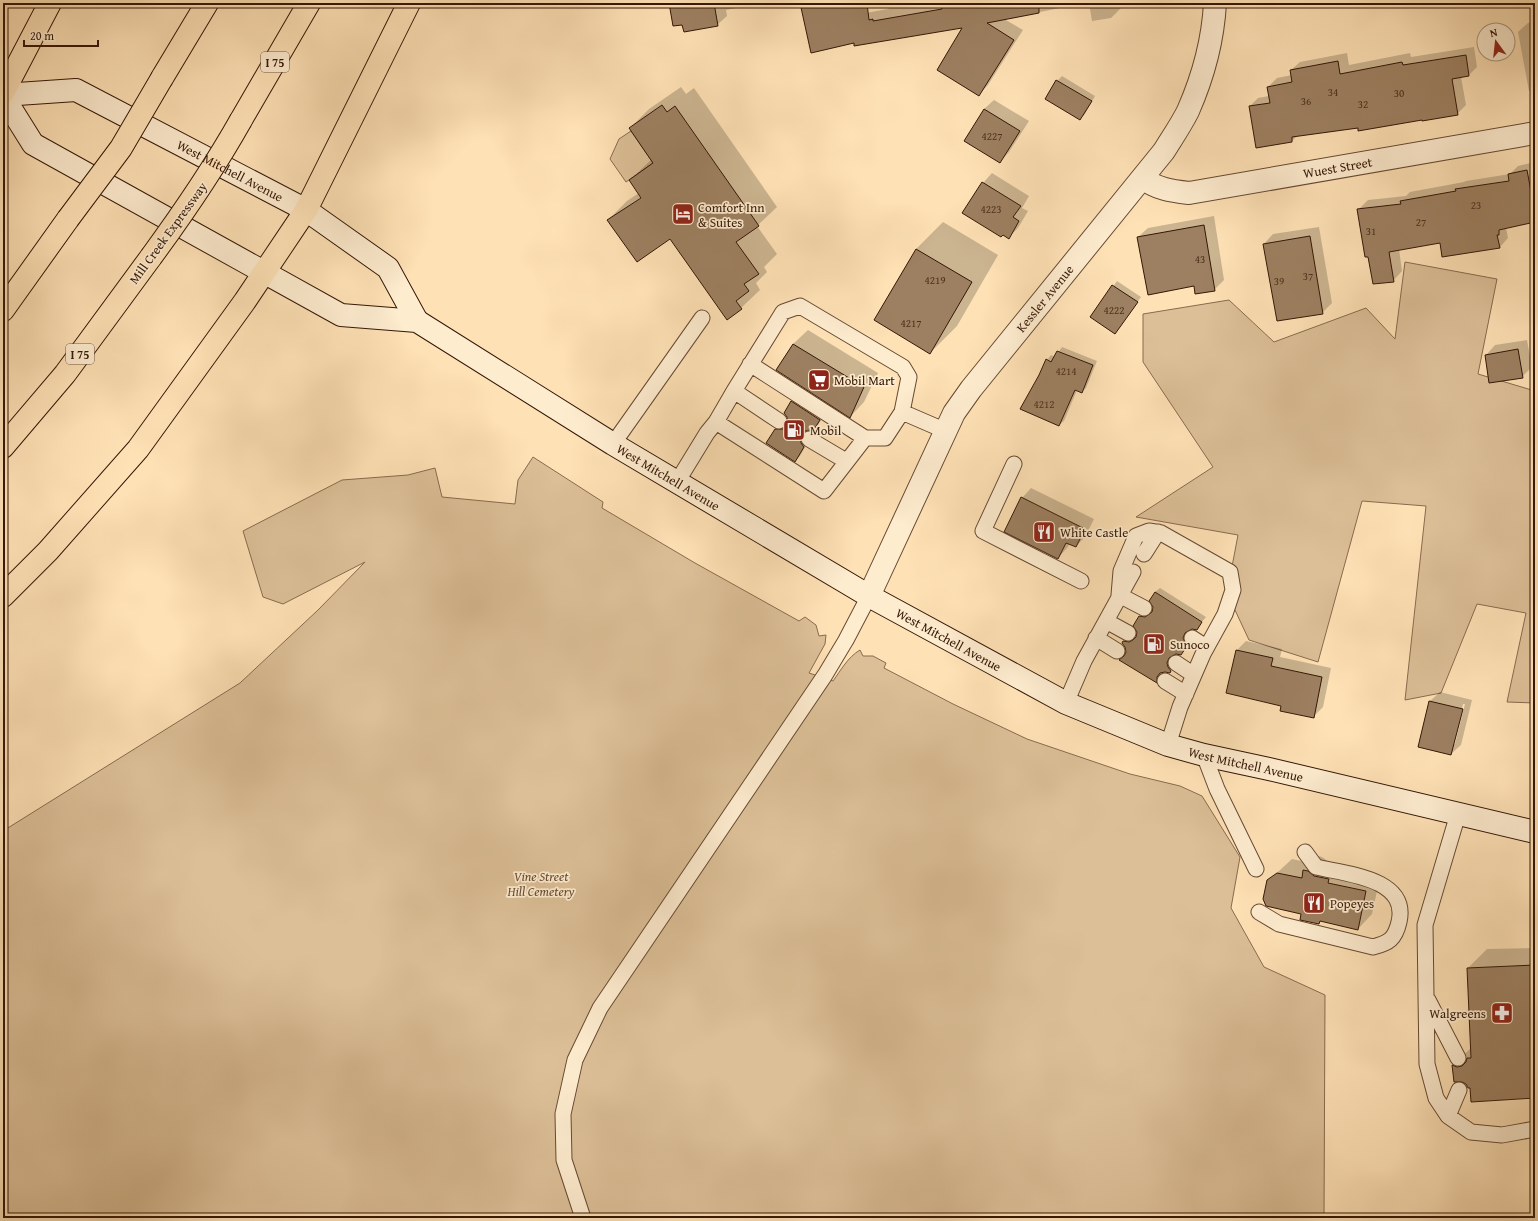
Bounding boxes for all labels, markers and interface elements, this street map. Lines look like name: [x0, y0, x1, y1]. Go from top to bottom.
scale bar: [24, 22, 98, 48]
north arrow: [1476, 22, 1516, 62]
text: N: [1488, 23, 1500, 41]
text: 20 m: [30, 27, 54, 44]
road number: I 75: [261, 52, 289, 72]
house number: 34: [1328, 84, 1338, 100]
house number: 30: [1394, 85, 1404, 101]
house number: 36: [1301, 93, 1311, 109]
house number: 32: [1358, 96, 1368, 112]
house number: 4227: [981, 128, 1003, 144]
street label: West Mitchell Avenue: [174, 135, 287, 206]
street label: Wuest Street: [1302, 152, 1374, 183]
street label: Mill Creek Expressway: [125, 178, 212, 288]
house number: 23: [1471, 197, 1481, 213]
place label: Comfort Inn & Suites: [698, 198, 765, 232]
hotel icon: Comfort Inn & Suites: [670, 201, 696, 227]
house number: 4223: [980, 201, 1002, 217]
house number: 27: [1416, 214, 1426, 230]
house number: 31: [1366, 223, 1376, 239]
house number: 43: [1195, 251, 1205, 267]
street label: Kessler Avenue: [1011, 260, 1078, 336]
house number: 37: [1303, 268, 1313, 284]
house number: 4219: [924, 272, 946, 288]
house number: 39: [1274, 273, 1284, 289]
house number: 4222: [1103, 302, 1125, 318]
house number: 4217: [900, 315, 922, 331]
road number: I 75: [66, 344, 94, 364]
house number: 4214: [1055, 363, 1077, 379]
supermarket icon: Mobil Mart: [806, 367, 832, 393]
place label: Mobil Mart: [834, 371, 895, 390]
house number: 4212: [1033, 396, 1055, 412]
fuel station icon: Mobil: [781, 417, 807, 443]
place label: Mobil: [810, 421, 842, 440]
street label: West Mitchell Avenue: [613, 439, 724, 515]
restaurant icon: White Castle: [1031, 519, 1057, 545]
place label: White Castle: [1060, 523, 1128, 542]
street label: West Mitchell Avenue: [893, 603, 1005, 676]
fuel station icon: Sunoco: [1141, 631, 1167, 657]
place label: Sunoco: [1170, 635, 1210, 654]
street label: West Mitchell Avenue: [1186, 742, 1305, 786]
park label: Vine Street Hill Cemetery: [507, 867, 574, 901]
restaurant icon: Popeyes: [1301, 890, 1327, 916]
place label: Popeyes: [1330, 894, 1374, 913]
pharmacy icon: Walgreens: [1489, 1000, 1515, 1026]
place label: Walgreens: [1429, 1004, 1486, 1023]

